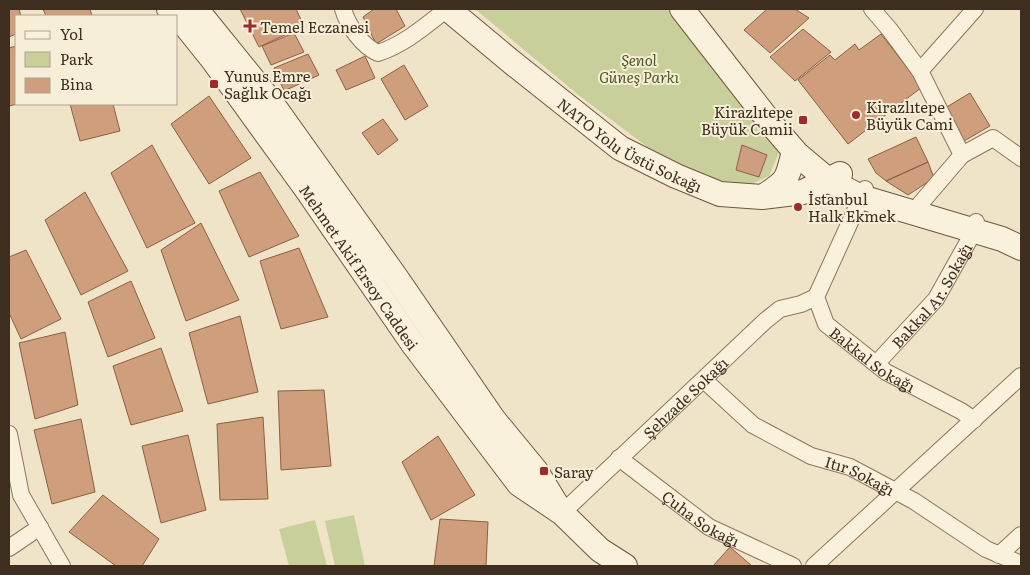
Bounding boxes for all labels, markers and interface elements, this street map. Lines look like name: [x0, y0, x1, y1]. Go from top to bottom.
legend: [15, 15, 178, 105]
place label: Temel Eczanesi: [260, 15, 369, 38]
marker: Temel Eczanesi: [244, 20, 256, 32]
text: Yol: [60, 22, 83, 45]
text: Park: [60, 47, 94, 70]
park label: Şenol Güneş Parkı: [599, 48, 680, 88]
place label: Yunus Emre Sağlık Ocağı: [224, 64, 312, 104]
text: Bina: [60, 72, 94, 95]
marker: Yunus Emre Sağlık Ocağı: [208, 78, 220, 90]
street label: NATO Yolu Üstü Sokağı: [553, 91, 706, 197]
place label: Kirazlıtepe Büyük Cami: [866, 95, 953, 135]
place label: Kirazlıtepe Büyük Camii: [701, 100, 793, 140]
marker: Kirazlıtepe Büyük Cami: [850, 109, 862, 121]
marker: Kirazlıtepe Büyük Camii: [797, 114, 809, 126]
street label: Mehmet Akif Ersoy Caddesi: [295, 179, 425, 354]
place label: İstanbul Halk Ekmek: [808, 187, 896, 227]
marker: İstanbul Halk Ekmek: [792, 201, 804, 213]
street label: Bakkal Ar. Sokağı: [885, 238, 977, 353]
street label: Bakkal Sokağı: [825, 320, 920, 397]
street label: Şehzade Sokağı: [637, 351, 733, 443]
street label: Itır Sokağı: [823, 449, 899, 500]
place label: Saray: [554, 460, 594, 483]
marker: Saray: [538, 465, 550, 477]
street label: Çuha Sokağı: [658, 484, 744, 551]

